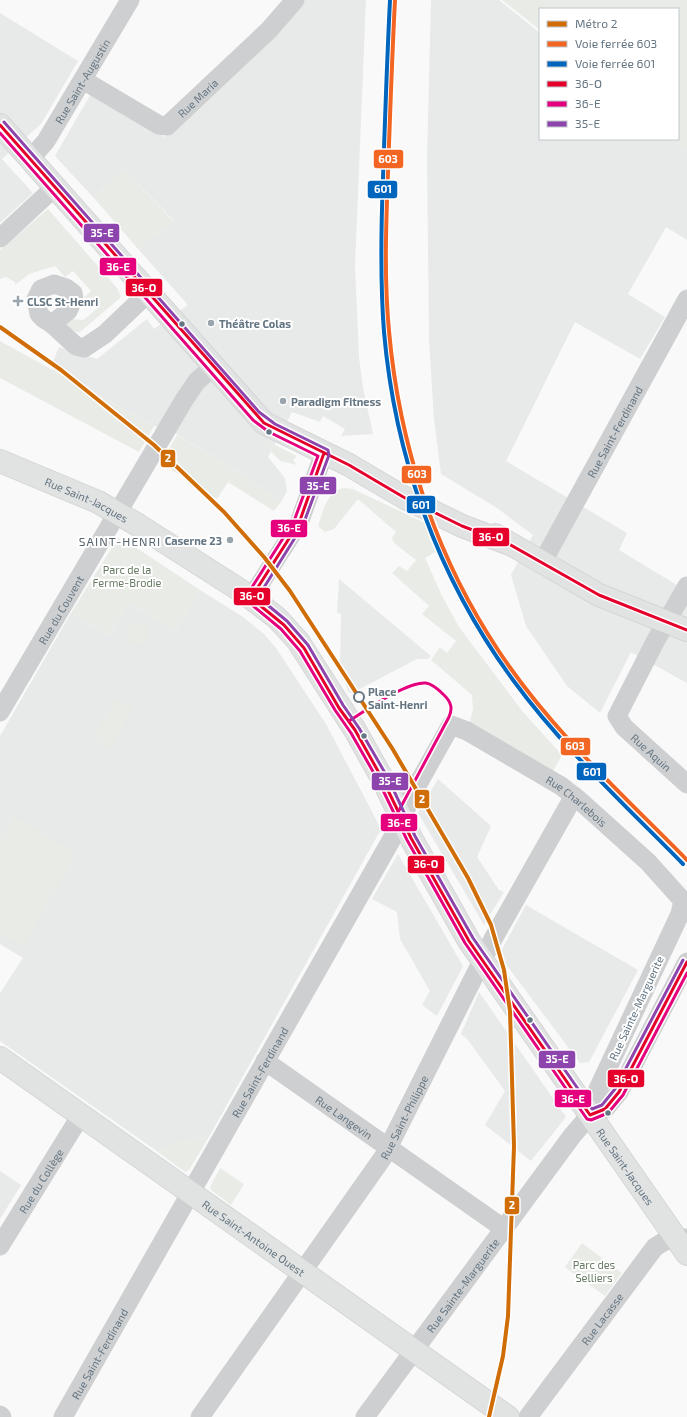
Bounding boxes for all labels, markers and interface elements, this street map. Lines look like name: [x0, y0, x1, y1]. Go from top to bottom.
legend: [539, 8, 679, 140]
text: Métro 2: [575, 16, 618, 30]
street label: Rue Saint-Augustin: [52, 36, 112, 126]
text: Voie ferrée 603: [575, 36, 657, 50]
text: Voie ferrée 601: [575, 56, 655, 70]
street label: Rue Maria: [175, 75, 220, 119]
text: 36-O: [575, 76, 602, 90]
text: 36-E: [575, 96, 601, 110]
text: 35-E: [575, 116, 600, 130]
line badge: 603: [373, 149, 404, 169]
text: 603: [378, 152, 398, 165]
line badge: 601: [367, 180, 398, 199]
text: 601: [374, 182, 392, 195]
line badge: 35-E: [83, 223, 120, 243]
text: 35-E: [90, 226, 114, 239]
line badge: 36-E: [99, 257, 137, 276]
text: 36-E: [106, 260, 130, 273]
line badge: 36-O: [125, 278, 163, 297]
text: 36-O: [132, 281, 157, 294]
marker: CLSC St-Henri: [12, 295, 24, 307]
place label: CLSC St-Henri: [27, 295, 98, 308]
place label: Théâtre Colas: [219, 317, 291, 330]
marker: Théâtre Colas: [206, 318, 216, 328]
unlabelled marker: [177, 319, 187, 329]
street label: Rue Saint-Ferdinand: [584, 384, 645, 479]
place label: Paradigm Fitness: [291, 395, 381, 408]
marker: Paradigm Fitness: [278, 396, 288, 406]
unlabelled marker: [264, 427, 274, 437]
line badge: 2: [160, 449, 176, 468]
text: 2: [165, 451, 171, 464]
line badge: 603: [401, 465, 432, 484]
text: 603: [407, 467, 427, 480]
street label: Rue Saint-Jacques: [43, 474, 131, 525]
line badge: 35-E: [299, 476, 337, 495]
text: 35-E: [306, 479, 330, 492]
line badge: 601: [406, 495, 436, 514]
text: 601: [412, 498, 430, 511]
line badge: 36-E: [270, 519, 308, 538]
text: 36-E: [277, 521, 301, 534]
line badge: 36-O: [472, 527, 510, 547]
text: 36-O: [479, 530, 504, 543]
district label: SAINT-HENRI: [79, 534, 161, 548]
place label: Caserne 23: [165, 534, 222, 547]
marker: Caserne 23: [225, 535, 235, 545]
park label: Parc de la Ferme-Brodie: [93, 563, 162, 589]
street label: Rue du Couvent: [35, 573, 86, 646]
line badge: 36-O: [233, 587, 271, 606]
text: 36-O: [240, 589, 265, 602]
place label: Place Saint-Henri: [368, 685, 428, 711]
marker: Place Saint-Henri: [353, 691, 365, 703]
street label: Rue Aquin: [629, 730, 674, 774]
unlabelled marker: [359, 731, 369, 741]
line badge: 603: [560, 737, 591, 756]
text: 603: [565, 739, 585, 752]
line badge: 601: [576, 762, 607, 781]
text: 601: [583, 765, 601, 778]
line badge: 35-E: [371, 772, 409, 791]
street label: Rue Charlebois: [544, 772, 610, 829]
text: 35-E: [378, 774, 402, 787]
line badge: 2: [414, 789, 430, 809]
text: 2: [419, 792, 425, 805]
line badge: 36-E: [380, 813, 418, 832]
text: 36-E: [387, 816, 411, 829]
line badge: 36-O: [407, 855, 445, 874]
text: 36-O: [414, 857, 439, 870]
street label: Rue Sainte-Marguerite: [606, 954, 666, 1062]
unlabelled marker: [525, 1015, 535, 1025]
street label: Rue Saint-Ferdinand: [228, 1024, 290, 1120]
line badge: 35-E: [538, 1050, 576, 1069]
text: 35-E: [545, 1052, 569, 1065]
line badge: 36-O: [607, 1069, 645, 1088]
text: 36-O: [614, 1072, 639, 1085]
street label: Rue Saint-Philippe: [377, 1073, 430, 1161]
line badge: 36-E: [554, 1089, 592, 1108]
street label: Rue Langevin: [313, 1092, 375, 1141]
text: 36-E: [561, 1092, 585, 1105]
unlabelled marker: [603, 1108, 613, 1118]
street label: Rue Saint-Jacques: [595, 1125, 657, 1208]
street label: Rue du Collège: [16, 1146, 65, 1215]
line badge: 2: [504, 1196, 520, 1215]
street label: Rue Saint-Antoine Ouest: [200, 1197, 308, 1278]
text: 2: [509, 1198, 515, 1211]
street label: Rue Sainte-Marguerite: [423, 1235, 501, 1335]
park label: Parc des Selliers: [573, 1258, 616, 1284]
street label: Rue Lacasse: [578, 1290, 625, 1347]
street label: Rue Saint-Ferdinand: [68, 1306, 130, 1401]

